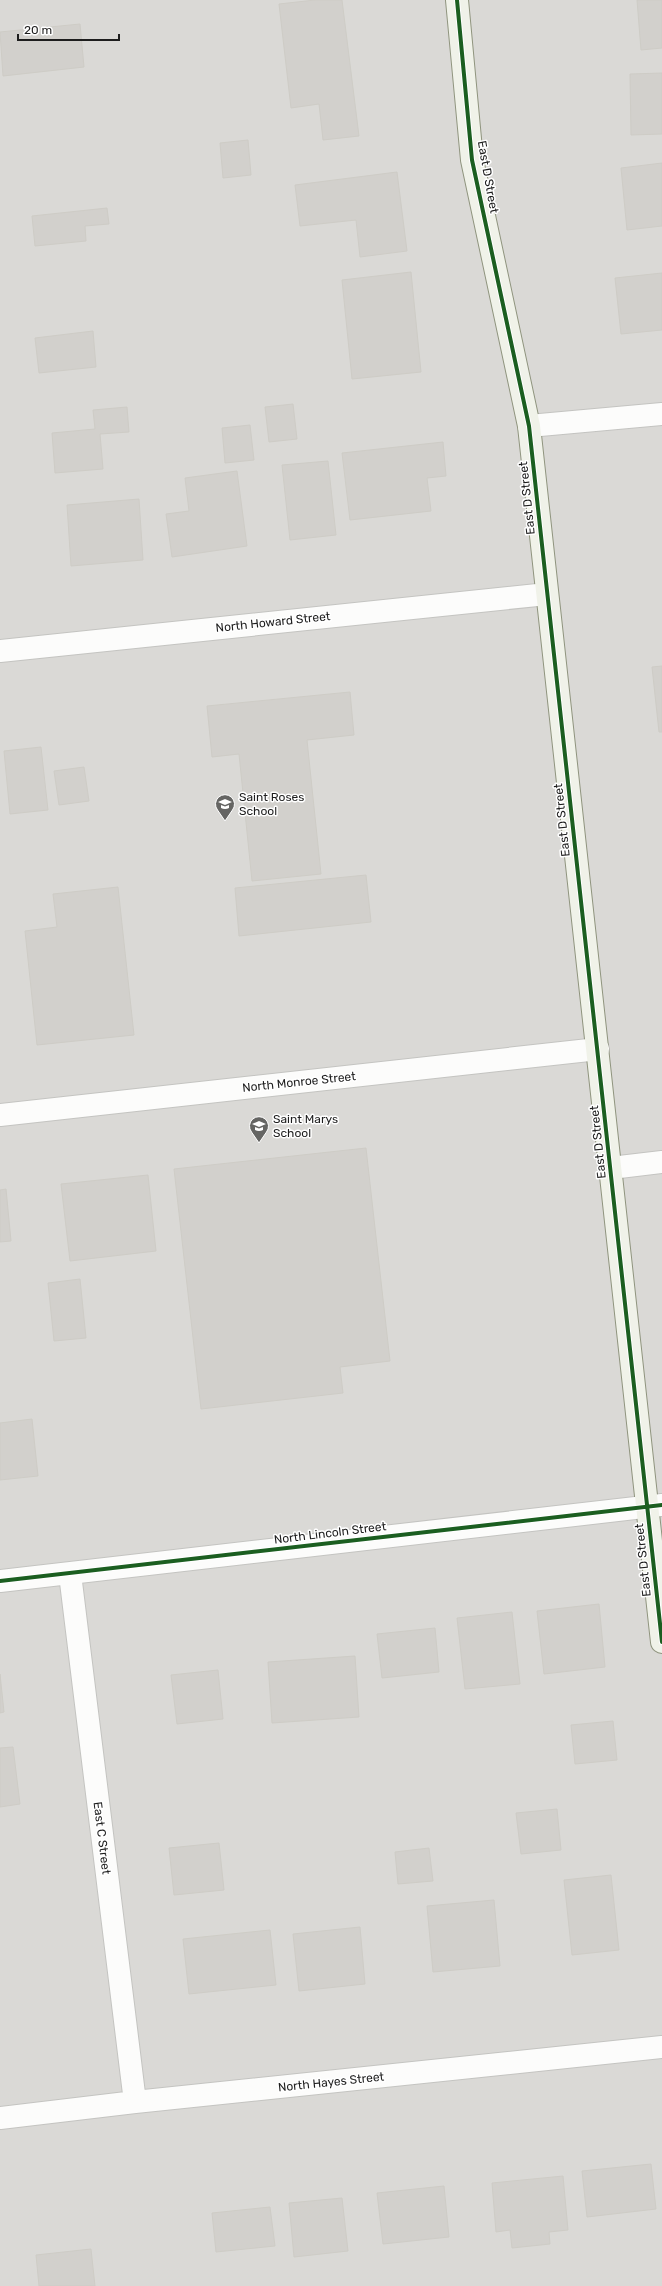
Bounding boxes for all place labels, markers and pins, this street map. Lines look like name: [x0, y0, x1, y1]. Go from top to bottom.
place label: Saint Roses School: [239, 790, 304, 818]
school or university icon: Saint Roses School: [214, 793, 236, 821]
place label: Saint Marys School: [273, 1112, 338, 1140]
school or university icon: Saint Marys School: [248, 1115, 270, 1143]

